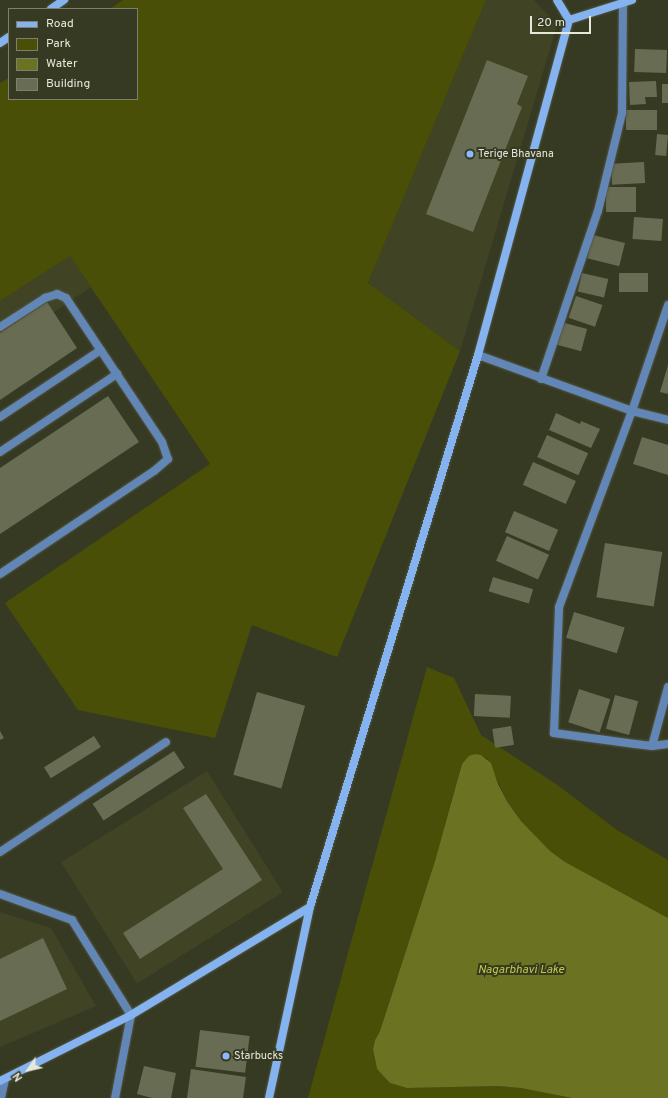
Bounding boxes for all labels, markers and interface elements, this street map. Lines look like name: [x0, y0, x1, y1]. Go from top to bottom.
legend: [8, 8, 138, 100]
scale bar: [532, 8, 593, 34]
text: 20 m: [537, 15, 565, 31]
text: Road: [46, 16, 74, 32]
text: Park: [46, 36, 71, 52]
text: Water: [46, 56, 78, 72]
text: Building: [46, 76, 90, 92]
place label: Terige Bhavana: [478, 147, 554, 161]
marker: Terige Bhavana: [465, 149, 475, 159]
water label: Nagarbhavi Lake: [478, 964, 564, 978]
place label: Starbucks: [234, 1049, 283, 1063]
north arrow: [8, 1050, 48, 1090]
marker: Starbucks: [221, 1051, 231, 1061]
text: N: [10, 1070, 26, 1084]

